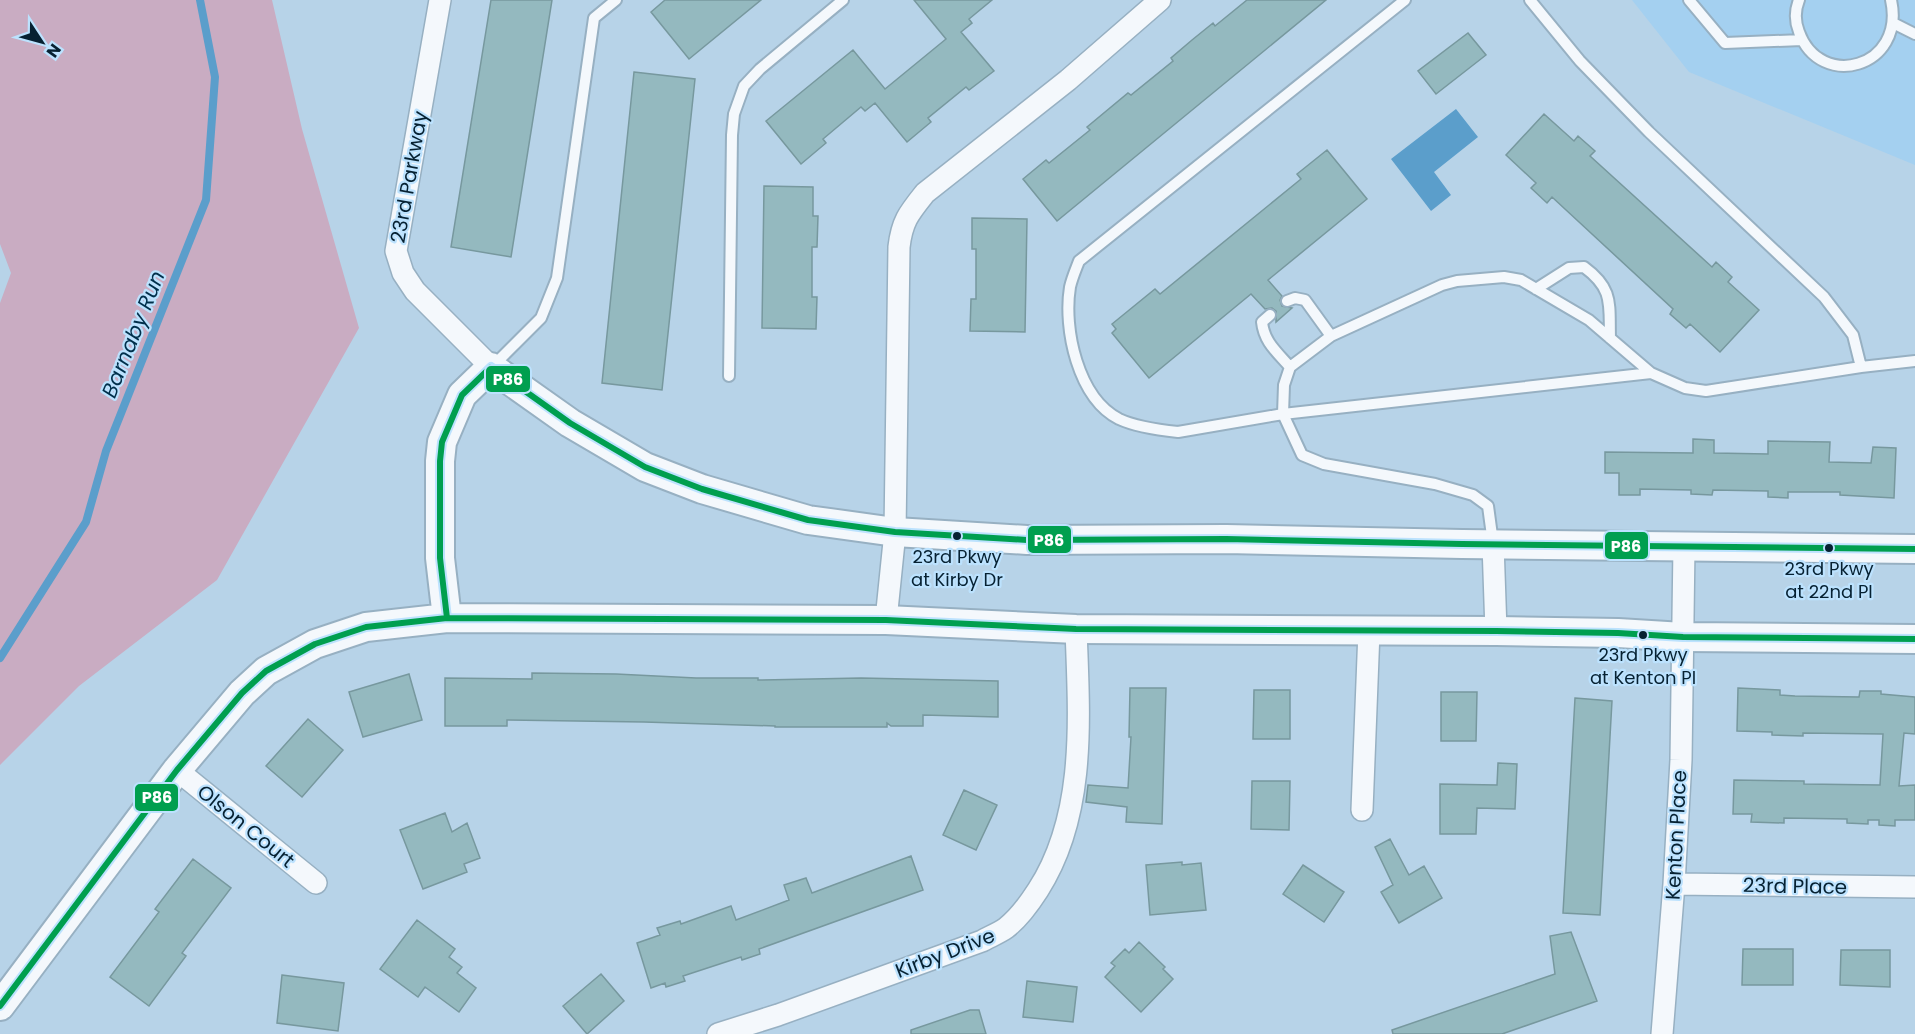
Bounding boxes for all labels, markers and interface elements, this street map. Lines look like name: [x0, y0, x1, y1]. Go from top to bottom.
north arrow: [12, 12, 72, 72]
text: N: [41, 39, 67, 62]
street label: 23rd Parkway: [384, 109, 434, 245]
water label: Barnaby Run: [94, 266, 172, 402]
line badge: P86: [485, 365, 531, 393]
text: P86: [493, 368, 523, 391]
line badge: P86: [1027, 525, 1072, 554]
text: P86: [1034, 529, 1064, 552]
marker: 23rd Pkwy at Kirby Dr: [951, 530, 963, 542]
line badge: P86: [1604, 531, 1649, 560]
text: P86: [1611, 535, 1641, 558]
marker: 23rd Pkwy at 22nd Pl: [1823, 542, 1835, 554]
place label: 23rd Pkwy at Kirby Dr: [911, 544, 1003, 592]
place label: 23rd Pkwy at 22nd Pl: [1784, 556, 1874, 604]
marker: 23rd Pkwy at Kenton Pl: [1637, 629, 1649, 641]
place label: 23rd Pkwy at Kenton Pl: [1590, 642, 1696, 690]
street label: Kenton Place: [1659, 769, 1693, 901]
street label: Olson Court: [191, 778, 301, 874]
line badge: P86: [134, 783, 179, 812]
text: P86: [142, 786, 172, 809]
street label: 23rd Place: [1743, 871, 1847, 901]
street label: Kirby Drive: [891, 921, 999, 985]

